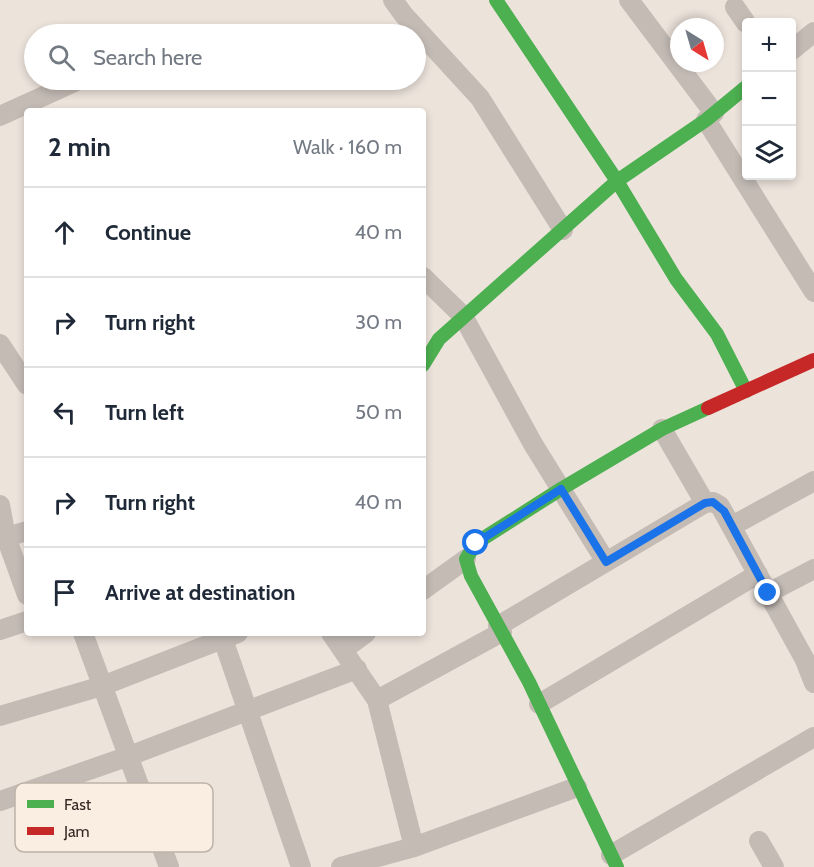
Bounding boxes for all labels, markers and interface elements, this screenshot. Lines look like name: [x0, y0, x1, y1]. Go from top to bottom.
north arrow: [670, 18, 724, 72]
map controls: [742, 18, 796, 180]
button: +: [742, 18, 796, 72]
search box: [24, 24, 426, 90]
icon: search: [45, 41, 78, 74]
text: Search here: [93, 44, 202, 71]
button: −: [742, 72, 796, 126]
button: layers: [742, 126, 796, 180]
text: 2 min: [48, 131, 111, 163]
text: Walk · 160 m: [293, 135, 402, 159]
icon: ahead: [48, 216, 81, 249]
text: Continue: [105, 219, 191, 246]
text: 40 m: [354, 220, 402, 244]
icon: right: [48, 306, 81, 339]
text: Turn right: [105, 309, 195, 336]
text: 30 m: [355, 310, 402, 334]
icon: left: [48, 396, 81, 429]
text: Turn left: [105, 399, 184, 426]
text: 50 m: [355, 400, 402, 424]
icon: right: [48, 486, 81, 519]
text: Turn right: [105, 489, 195, 516]
text: 40 m: [354, 490, 402, 514]
route start: [462, 529, 488, 555]
icon: arrive: [48, 576, 81, 609]
text: Arrive at destination: [105, 579, 295, 606]
route end: [754, 579, 780, 605]
legend: [15, 783, 213, 852]
text: Fast: [64, 795, 92, 814]
text: Jam: [63, 822, 90, 841]

